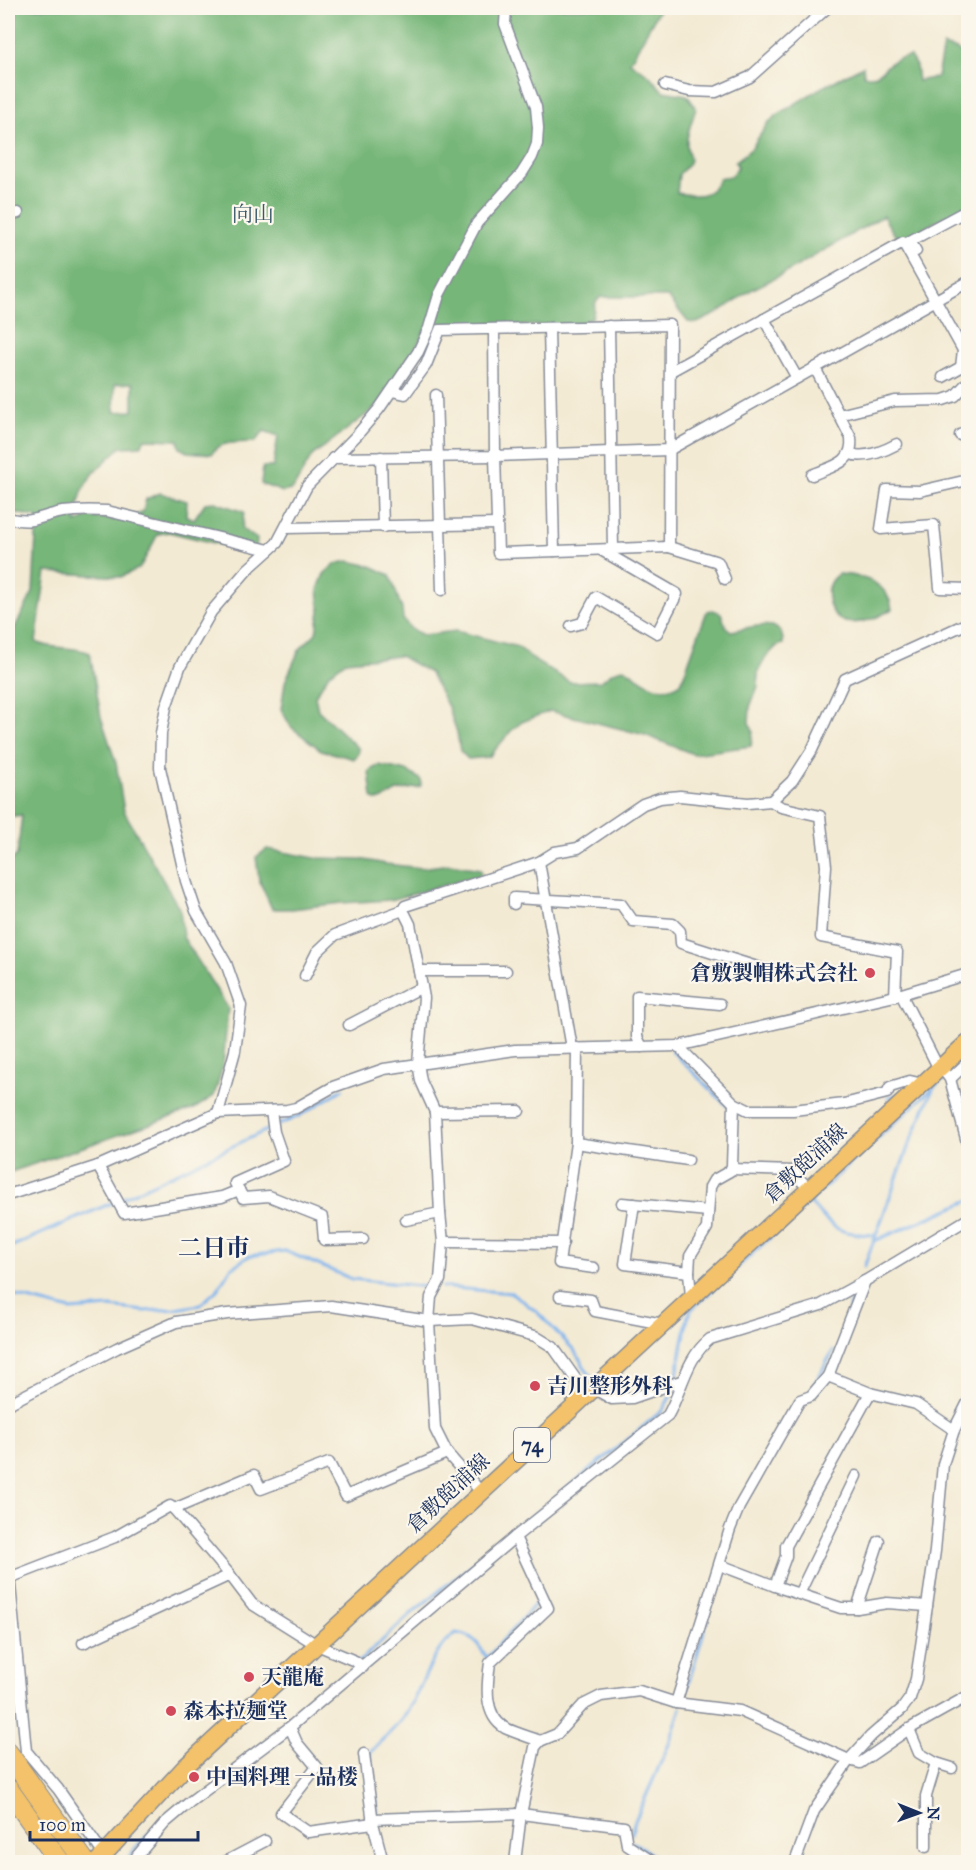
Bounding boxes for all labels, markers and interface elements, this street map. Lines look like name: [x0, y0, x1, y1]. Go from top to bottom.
park label: 向山: [232, 201, 274, 227]
place label: 倉敷製帽株式会社: [690, 960, 858, 986]
marker: 倉敷製帽株式会社: [863, 966, 877, 980]
street label: 倉敷飽浦線: [758, 1118, 852, 1208]
district label: 二日市: [178, 1233, 250, 1263]
place label: 吉川整形外科: [547, 1373, 673, 1399]
marker: 吉川整形外科: [528, 1379, 542, 1393]
road number: 74: [514, 1428, 550, 1462]
street label: 倉敷飽浦線: [401, 1448, 495, 1538]
place label: 天龍庵: [261, 1664, 324, 1690]
marker: 天龍庵: [242, 1670, 256, 1684]
place label: 森本拉麺堂: [183, 1698, 288, 1724]
marker: 森本拉麺堂: [164, 1704, 178, 1718]
place label: 中国料理 一品楼: [206, 1764, 358, 1790]
marker: 中国料理 一品楼: [187, 1770, 201, 1784]
north arrow: [889, 1783, 949, 1843]
scale bar: [30, 1804, 198, 1842]
text: N: [924, 1806, 943, 1821]
text: 100 m: [39, 1814, 86, 1836]

